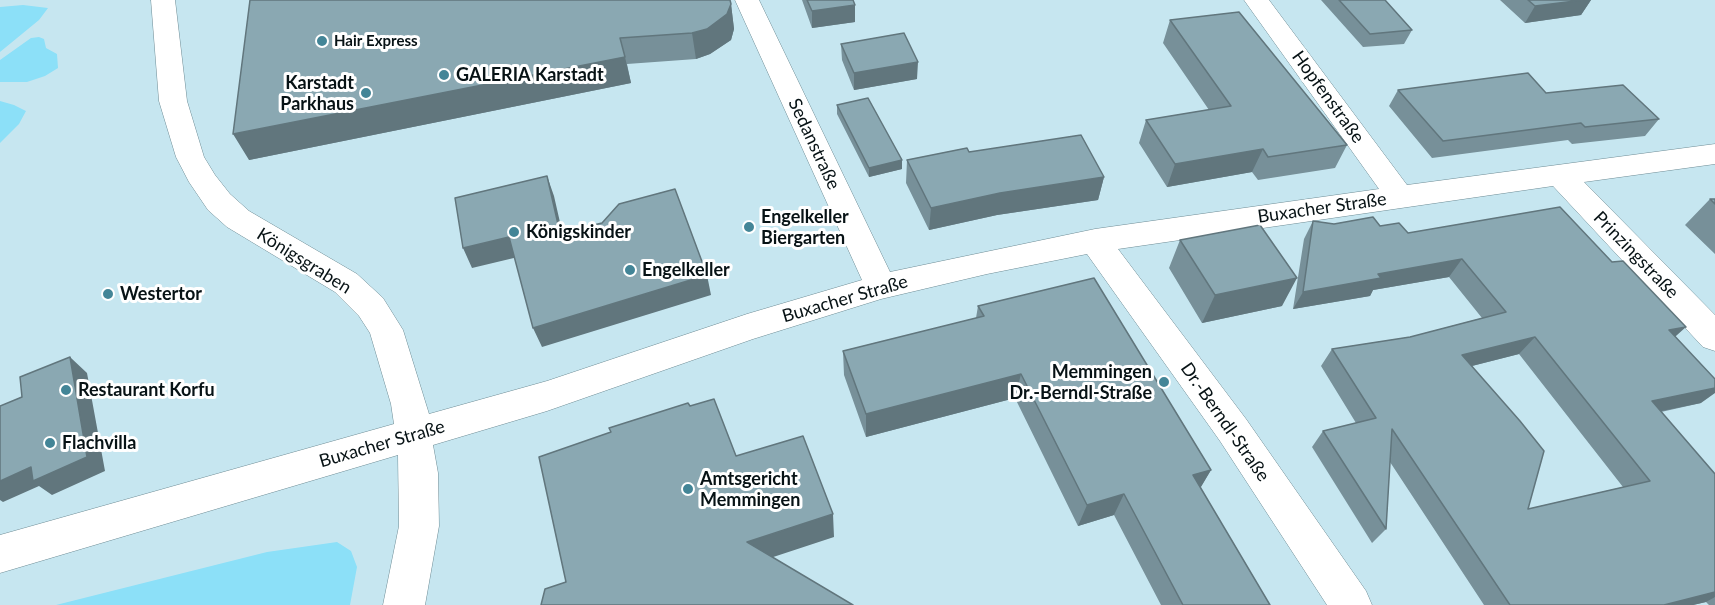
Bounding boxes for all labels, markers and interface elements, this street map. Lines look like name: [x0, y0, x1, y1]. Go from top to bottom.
place label: Hair Express: [334, 32, 418, 50]
marker: Hair Express: [315, 34, 329, 48]
street label: Hopfenstraße: [1287, 47, 1369, 147]
place label: GALERIA Karstadt: [456, 64, 604, 86]
marker: GALERIA Karstadt: [437, 68, 451, 82]
place label: Karstadt Parkhaus: [280, 72, 354, 115]
marker: Karstadt Parkhaus: [359, 86, 373, 100]
street label: Sedanstraße: [784, 95, 844, 193]
street label: Buxacher Straße: [1256, 188, 1388, 228]
place label: Engelkeller Biergarten: [761, 206, 849, 248]
street label: Prinzingstraße: [1589, 207, 1683, 303]
marker: Engelkeller Biergarten: [742, 220, 756, 234]
place label: Königskinder: [526, 221, 631, 243]
street label: Königsgraben: [253, 223, 355, 299]
marker: Königskinder: [507, 225, 521, 239]
place label: Engelkeller: [642, 259, 730, 281]
marker: Engelkeller: [623, 263, 637, 277]
street label: Buxacher Straße: [780, 271, 910, 327]
place label: Westertor: [120, 283, 202, 305]
marker: Westertor: [101, 287, 115, 301]
street label: Dr.-Berndl-Straße: [1176, 358, 1274, 486]
place label: Memmingen Dr.-Berndl-Straße: [1010, 361, 1152, 404]
marker: Memmingen Dr.-Berndl-Straße: [1157, 375, 1171, 389]
place label: Restaurant Korfu: [78, 379, 215, 401]
marker: Restaurant Korfu: [59, 383, 73, 397]
street label: Buxacher Straße: [317, 416, 447, 472]
place label: Flachvilla: [62, 432, 136, 454]
marker: Flachvilla: [43, 436, 57, 450]
place label: Amtsgericht Memmingen: [700, 468, 800, 510]
marker: Amtsgericht Memmingen: [681, 482, 695, 496]

